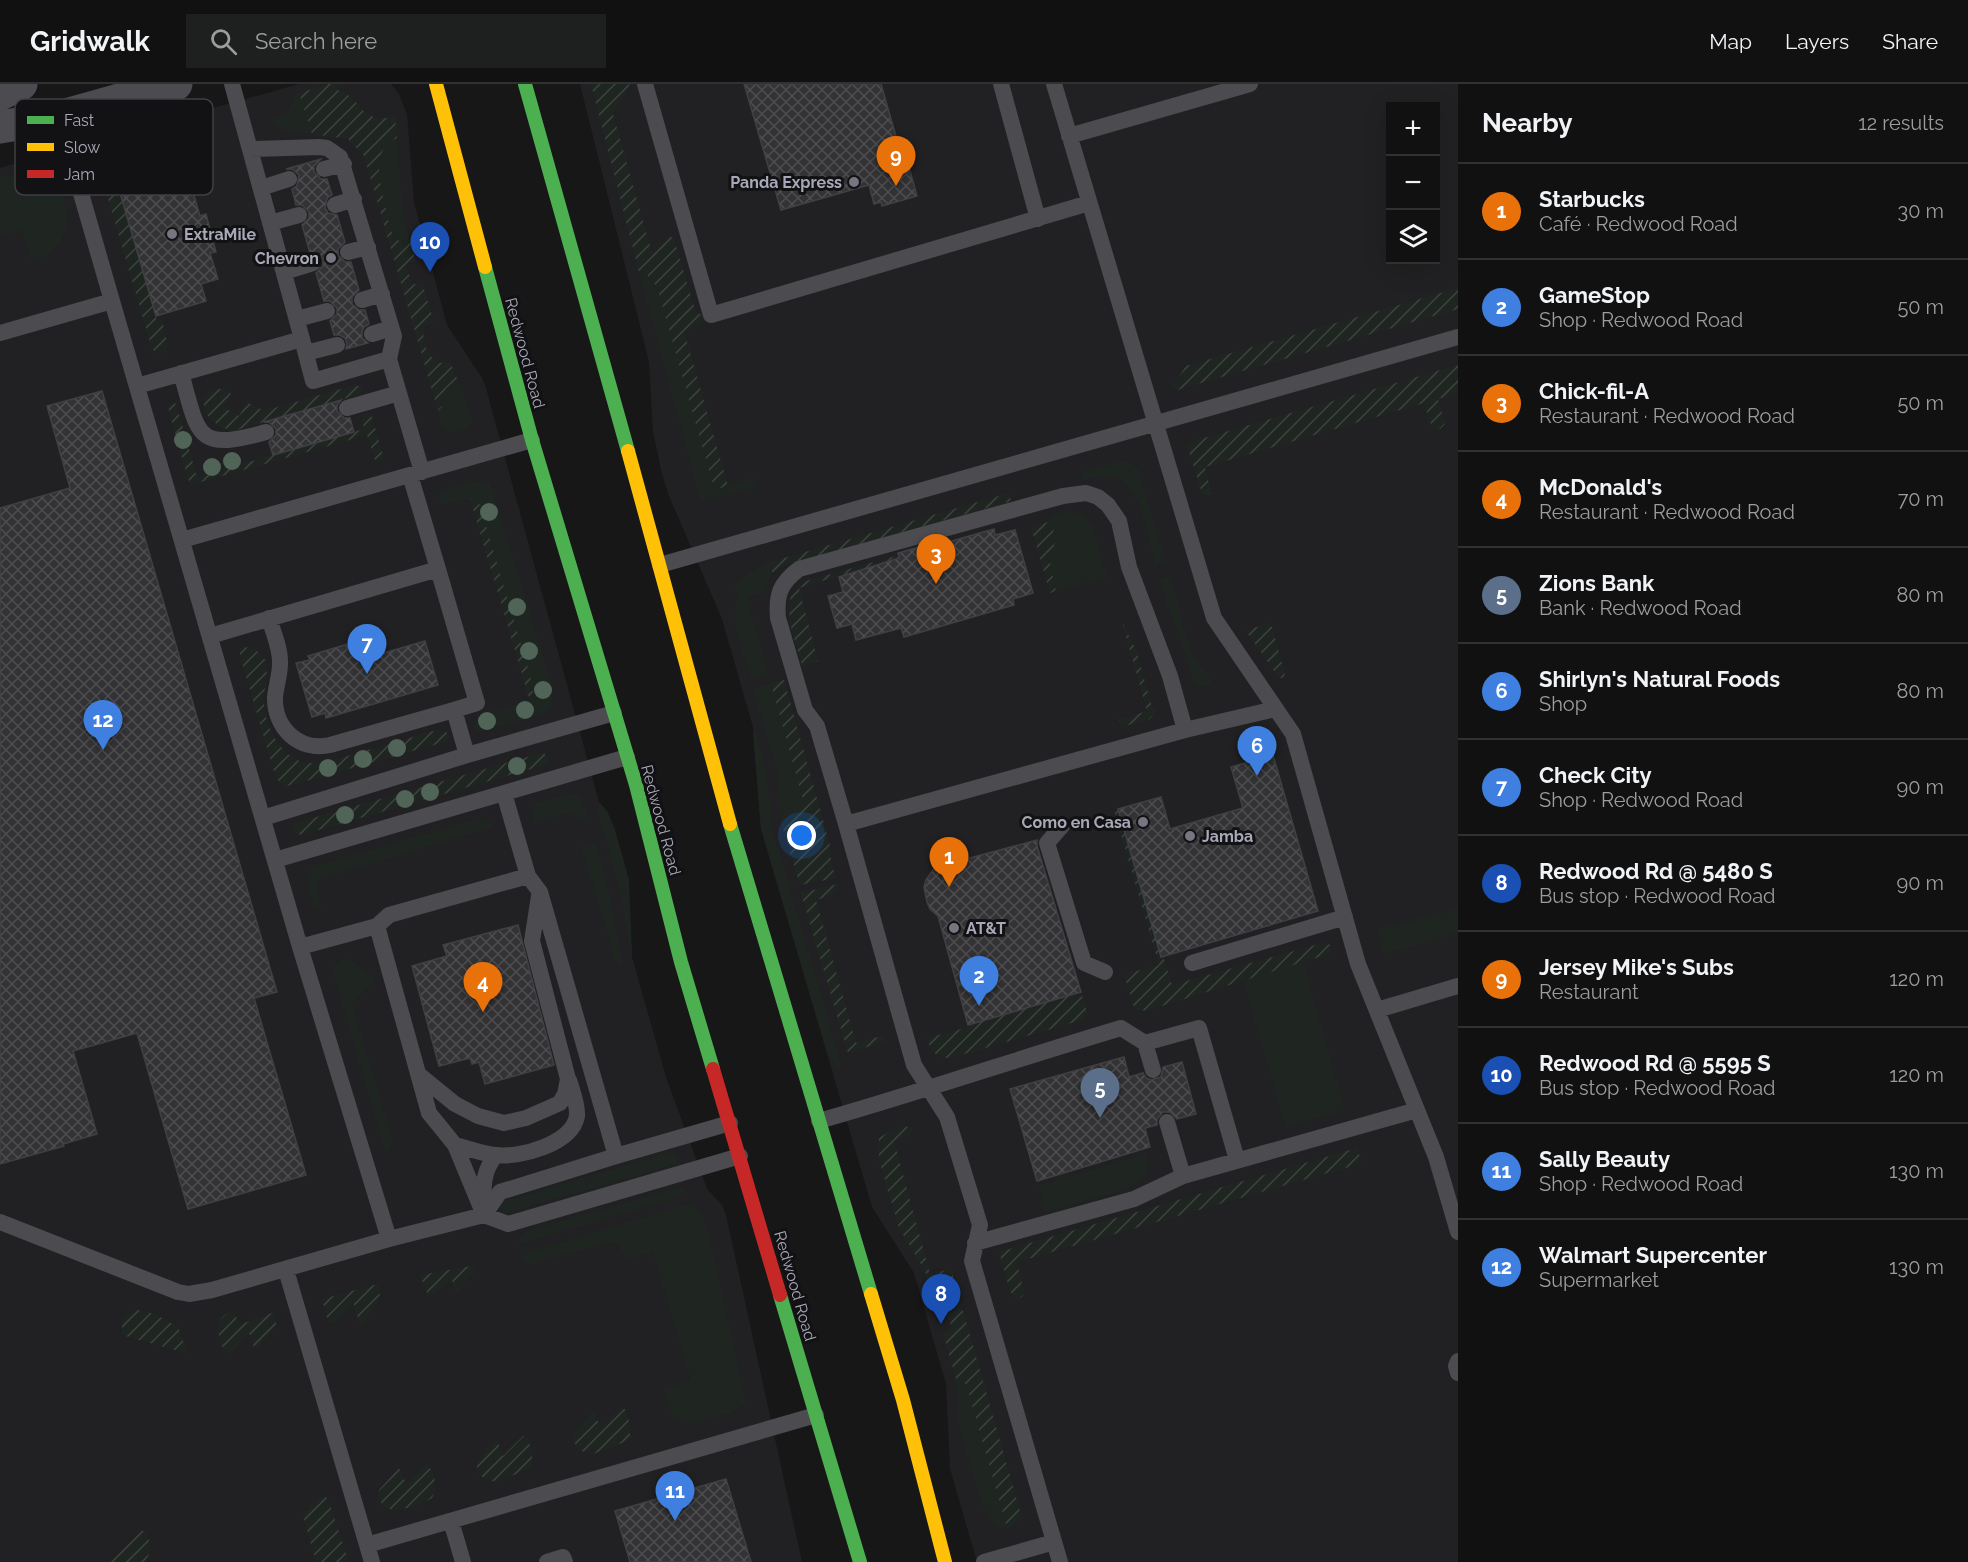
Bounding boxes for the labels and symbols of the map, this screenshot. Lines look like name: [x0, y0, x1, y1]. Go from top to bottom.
legend: [15, 99, 213, 195]
text: Fast: [64, 111, 95, 130]
pin: 9: [876, 136, 916, 186]
text: Slow: [64, 138, 100, 157]
text: Jam: [64, 165, 95, 184]
place label: Panda Express: [730, 173, 842, 192]
marker: Panda Express: [847, 175, 861, 189]
pin: 10: [410, 222, 450, 272]
place label: ExtraMile: [184, 225, 257, 244]
marker: ExtraMile: [165, 227, 179, 241]
place label: Chevron: [255, 249, 319, 268]
marker: Chevron: [324, 251, 338, 265]
street label: Redwood Road: [501, 296, 549, 410]
pin: 3: [916, 534, 956, 584]
pin: 7: [348, 624, 386, 674]
pin: 12: [84, 700, 122, 750]
pin: 6: [1238, 726, 1276, 776]
street label: Redwood Road: [637, 763, 685, 877]
place label: Como en Casa: [1022, 813, 1131, 832]
marker: Como en Casa: [1136, 815, 1150, 829]
your location: [787, 821, 816, 850]
place label: Jamba: [1202, 827, 1253, 846]
marker: Jamba: [1183, 829, 1197, 843]
pin: 1: [930, 838, 968, 887]
place label: AT&T: [966, 919, 1006, 938]
marker: AT&T: [947, 921, 961, 935]
pin: 2: [960, 956, 998, 1006]
pin: 4: [464, 962, 502, 1012]
pin: 5: [1080, 1068, 1120, 1118]
street label: Redwood Road: [770, 1229, 820, 1343]
pin: 8: [922, 1274, 960, 1324]
pin: 11: [656, 1472, 694, 1521]

